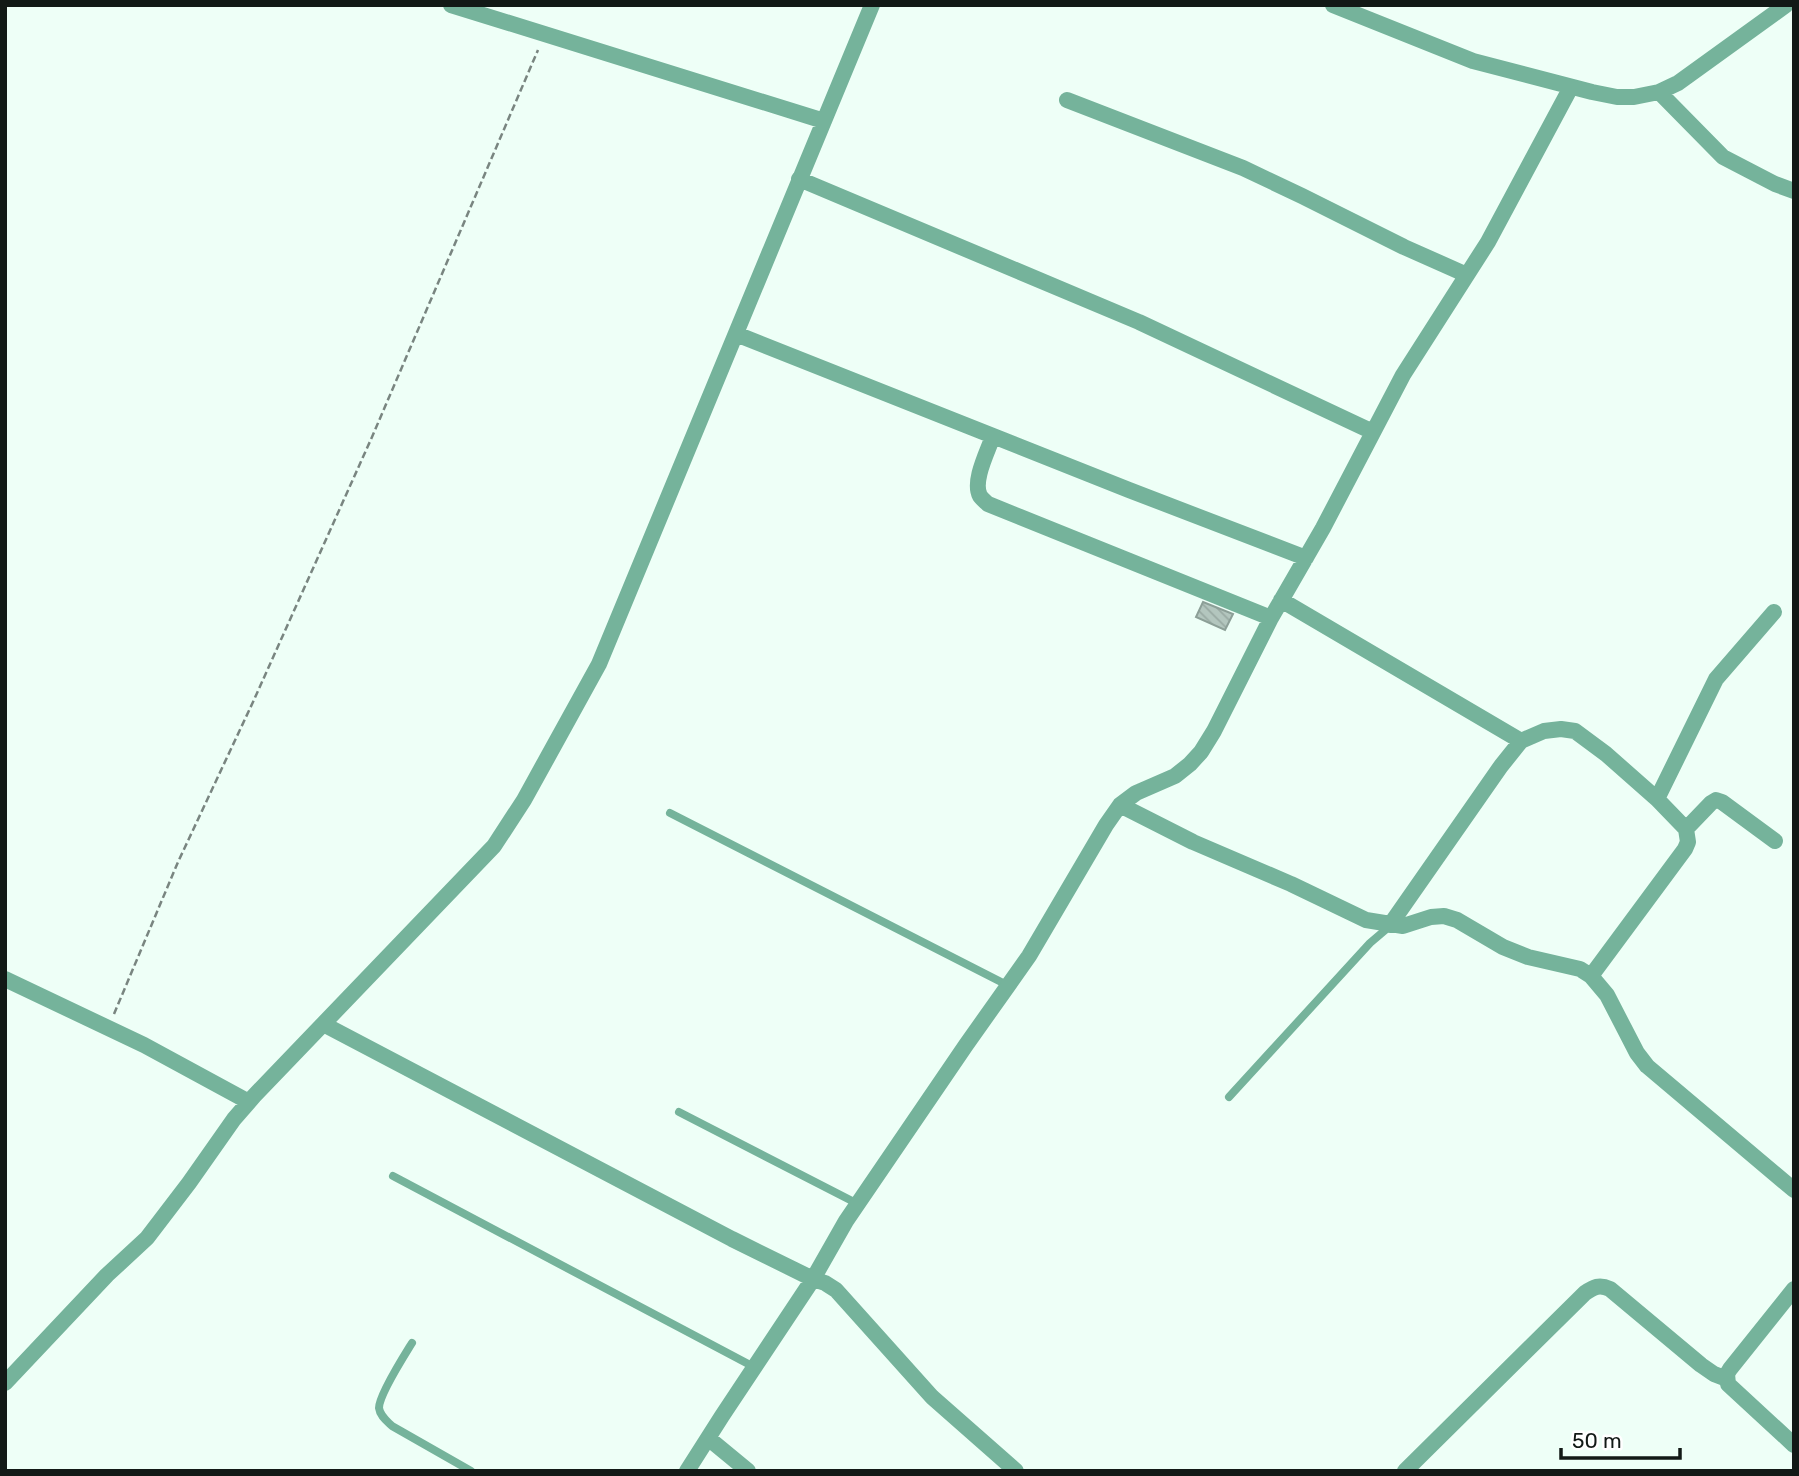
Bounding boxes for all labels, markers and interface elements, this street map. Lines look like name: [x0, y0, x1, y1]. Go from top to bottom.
scale bar: [1561, 1416, 1680, 1460]
text: 50 m: [1572, 1428, 1622, 1453]

